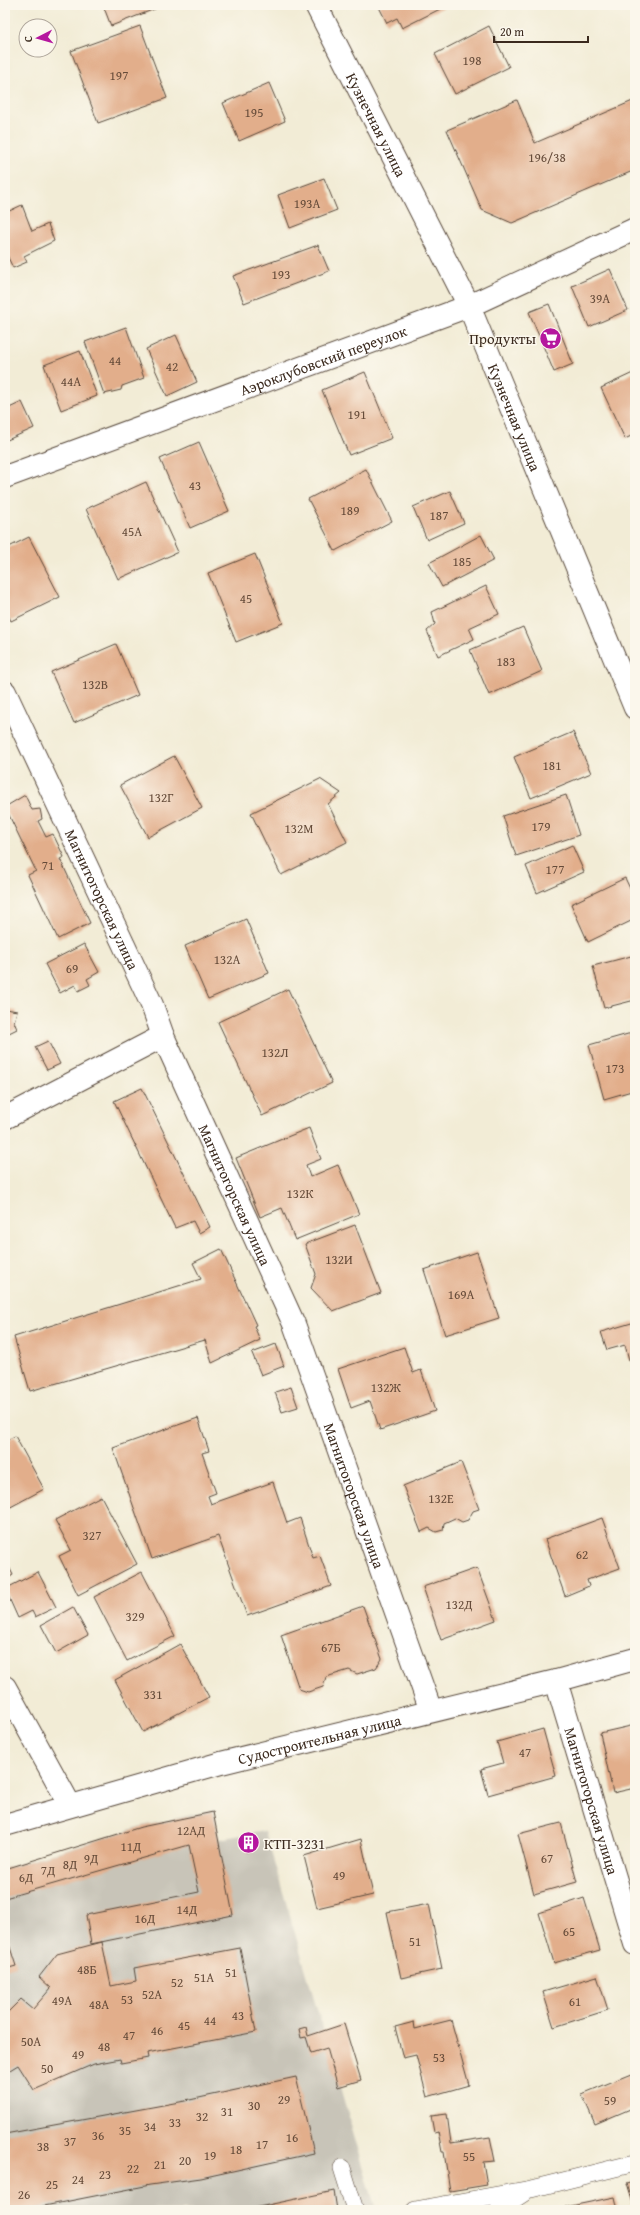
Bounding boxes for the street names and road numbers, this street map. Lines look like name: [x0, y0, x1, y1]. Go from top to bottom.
street label: Кузнечная улица: [341, 69, 412, 181]
street label: Аэроклубовский переулок: [237, 319, 409, 400]
street label: Кузнечная улица: [483, 360, 547, 475]
street label: Магнитогорская улица: [60, 826, 145, 974]
street label: Магнитогорская улица: [194, 1121, 277, 1269]
street label: Магнитогорская улица: [319, 1420, 390, 1572]
street label: Судостроительная улица: [236, 1709, 404, 1769]
street label: Магнитогорская улица: [560, 1724, 624, 1878]

